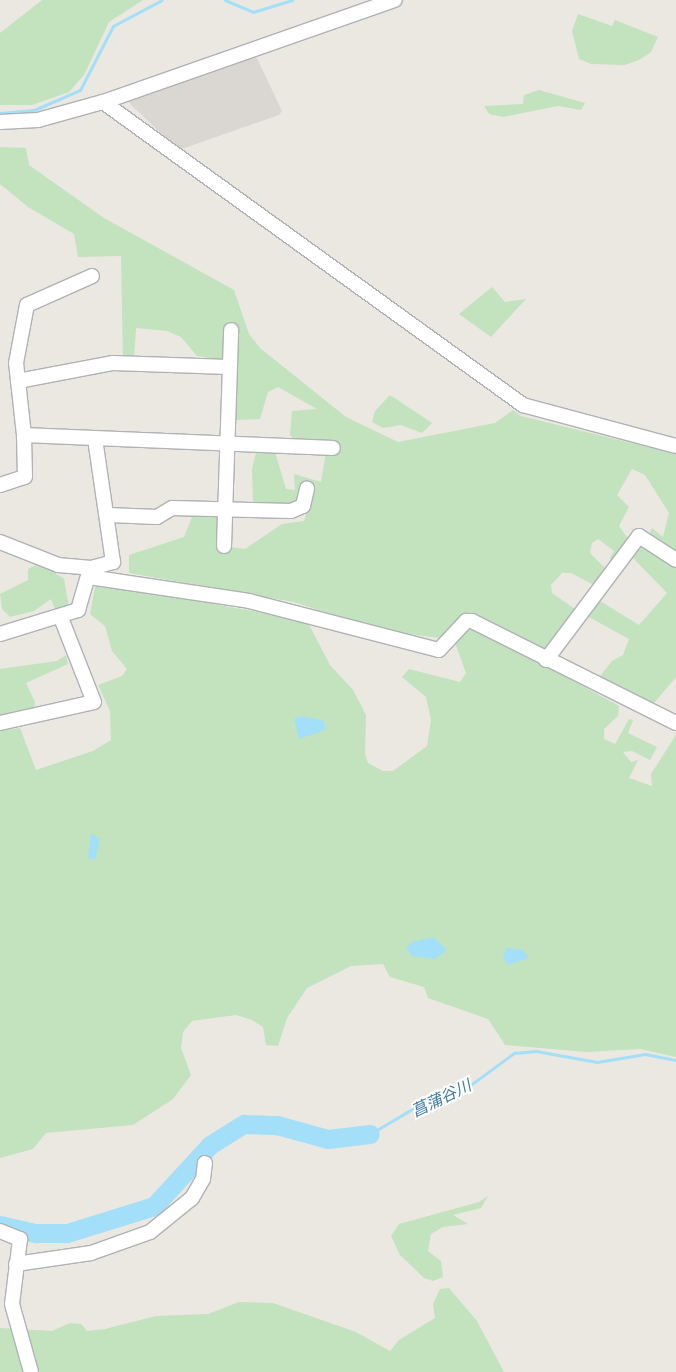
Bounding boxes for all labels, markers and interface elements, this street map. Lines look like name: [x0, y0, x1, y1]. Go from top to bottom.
water label: 菖蒲谷川: [408, 1075, 474, 1121]

